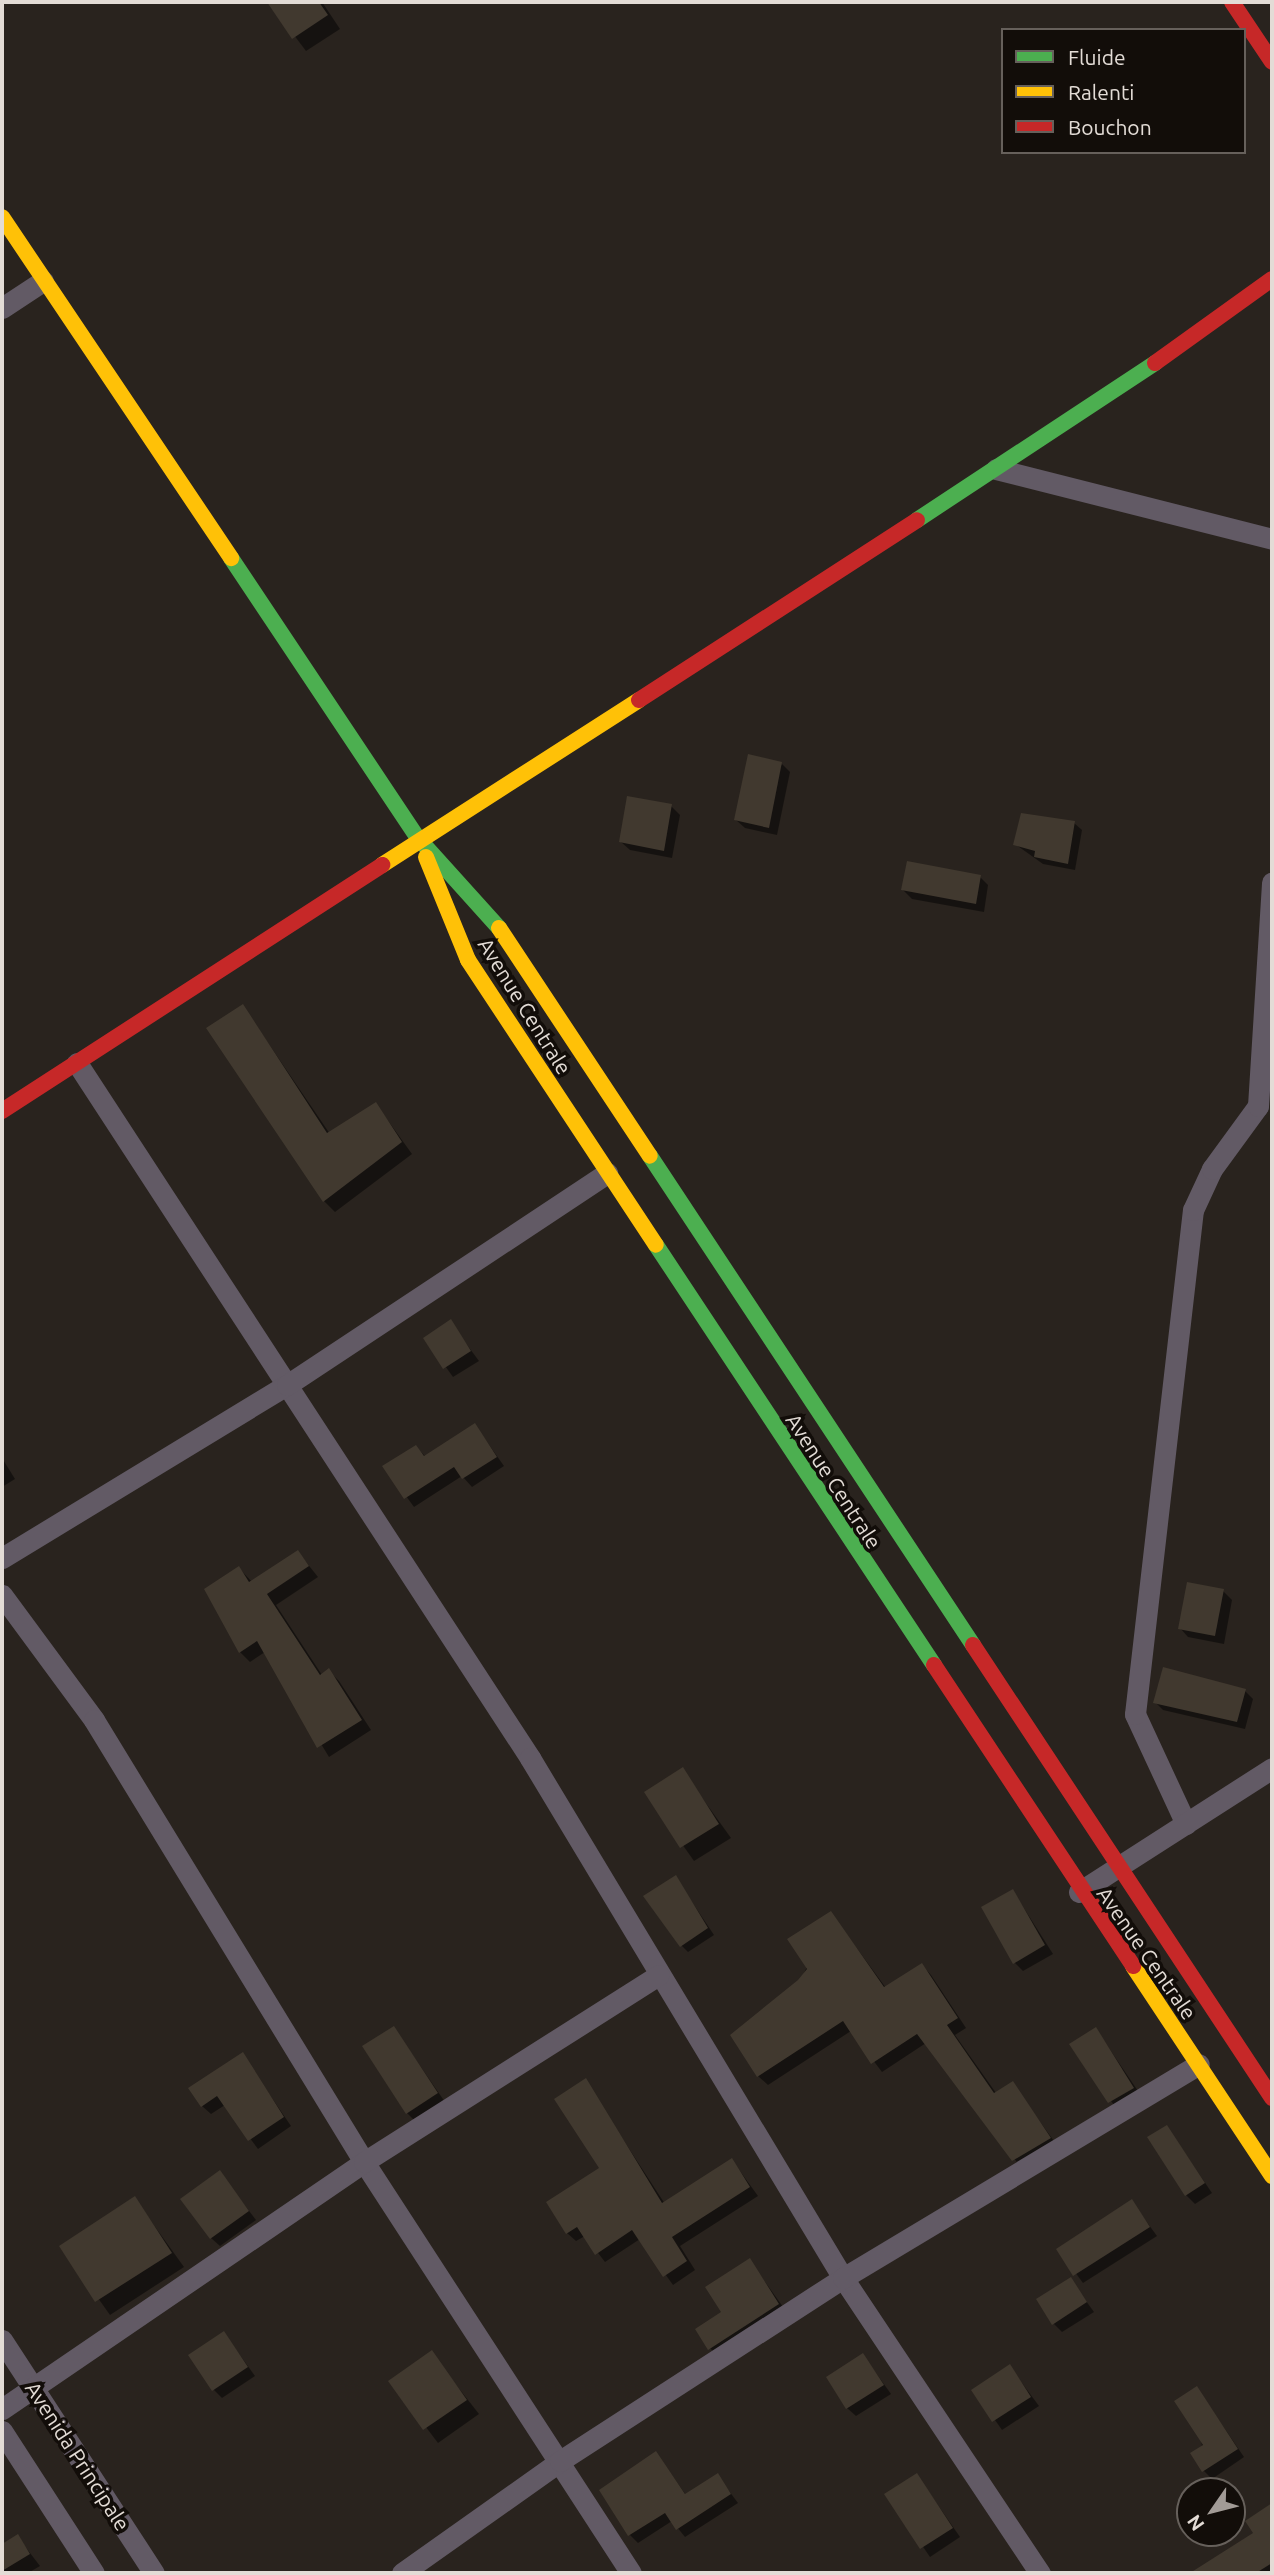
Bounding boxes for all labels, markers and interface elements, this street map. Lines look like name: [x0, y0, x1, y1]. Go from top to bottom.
legend: [1001, 28, 1246, 154]
text: Fluide: [1068, 45, 1126, 69]
text: Ralenti: [1068, 80, 1134, 104]
text: Bouchon: [1068, 115, 1152, 139]
street label: Avenue Centrale: [473, 933, 577, 1079]
street label: Avenue Centrale: [781, 1409, 887, 1553]
street label: Avenue Centrale: [1092, 1882, 1202, 2024]
street label: Avenida Principale: [20, 2377, 136, 2535]
north arrow: [1176, 2477, 1246, 2547]
text: N: [1182, 2511, 1209, 2535]

